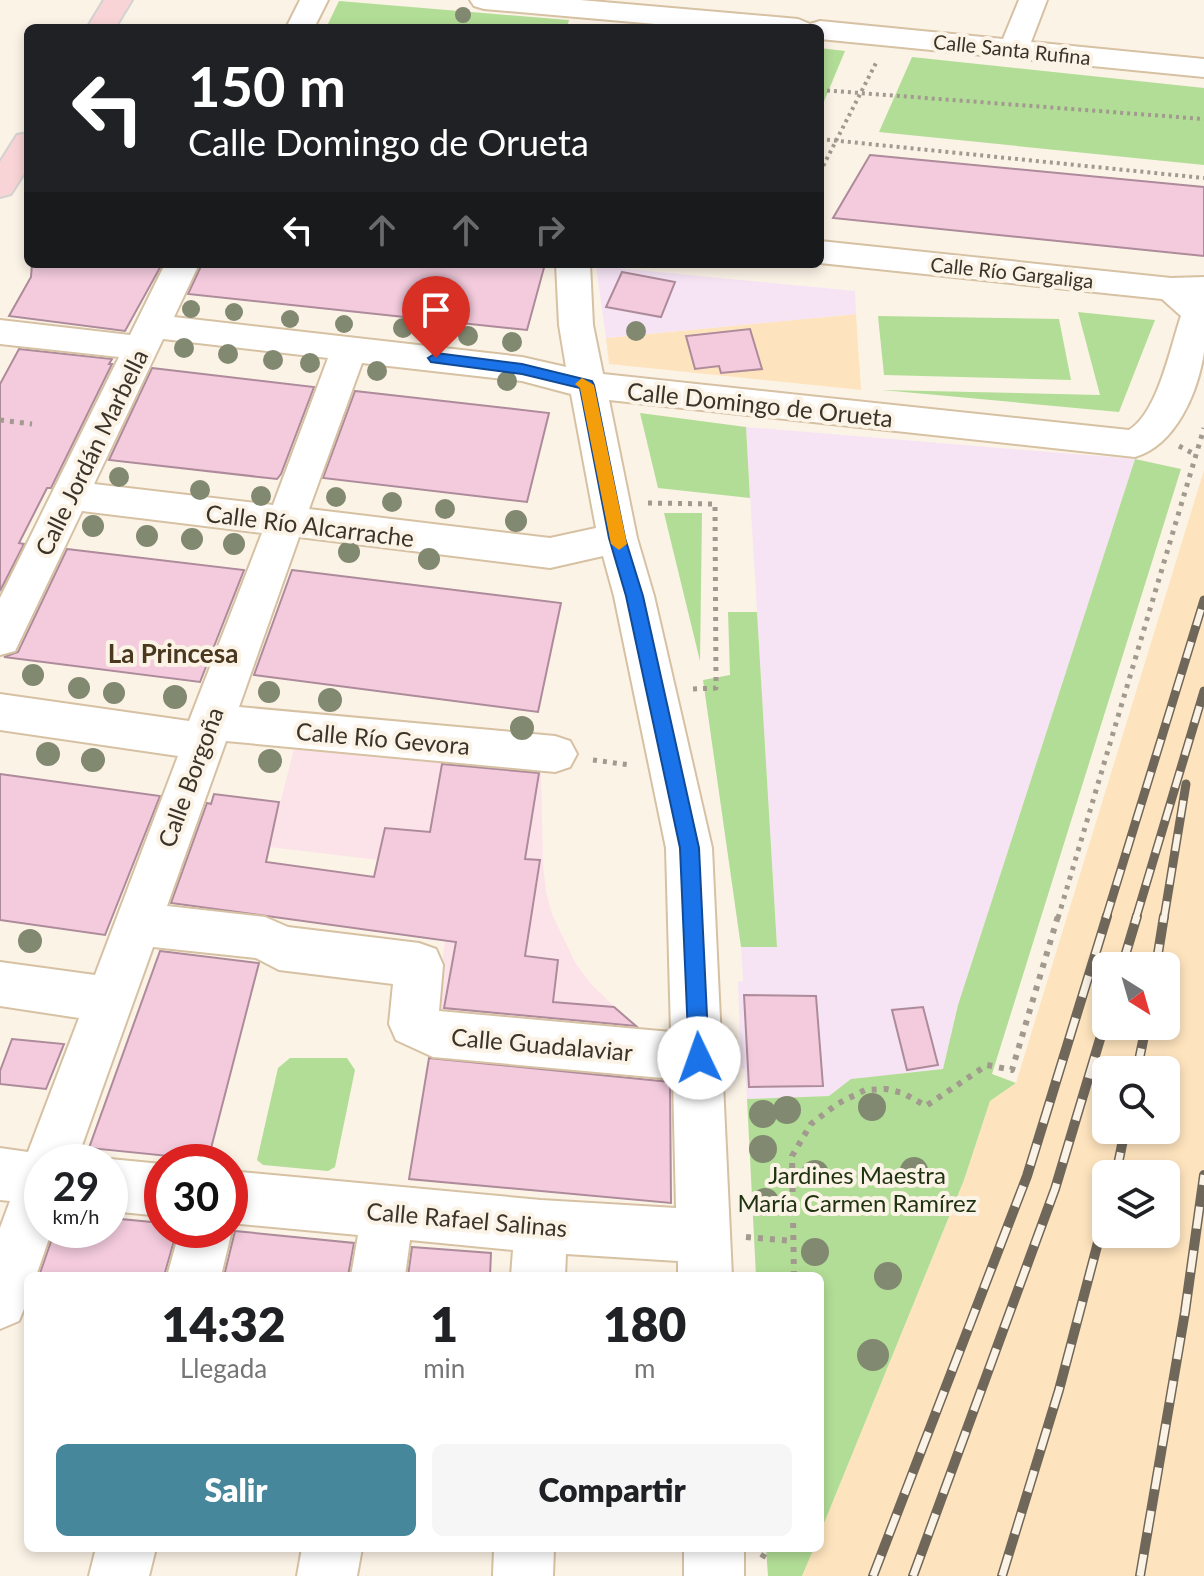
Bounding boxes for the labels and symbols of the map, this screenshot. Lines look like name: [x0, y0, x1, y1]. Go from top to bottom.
street label: Calle Santa Rufina: [932, 29, 1092, 69]
street label: Calle Río Gargaliga: [929, 252, 1095, 292]
pin: [402, 276, 470, 358]
street label: Calle Jordán Marbella: [28, 344, 154, 560]
street label: Calle Domingo de Orueta: [626, 376, 894, 432]
street label: Calle Río Alcarrache: [204, 498, 416, 552]
district label: La Princesa: [108, 637, 238, 669]
street label: Calle Borgoña: [151, 703, 229, 851]
street label: Calle Río Gevora: [295, 716, 471, 760]
north arrow: [1092, 952, 1180, 1040]
position arrow: [657, 1016, 741, 1100]
street label: Calle Guadalaviar: [450, 1022, 634, 1066]
speed limit sign: 30: [144, 1144, 248, 1248]
park label: Jardines Maestra María Carmen Ramírez: [737, 1160, 977, 1217]
street label: Calle Rafael Salinas: [365, 1196, 569, 1242]

